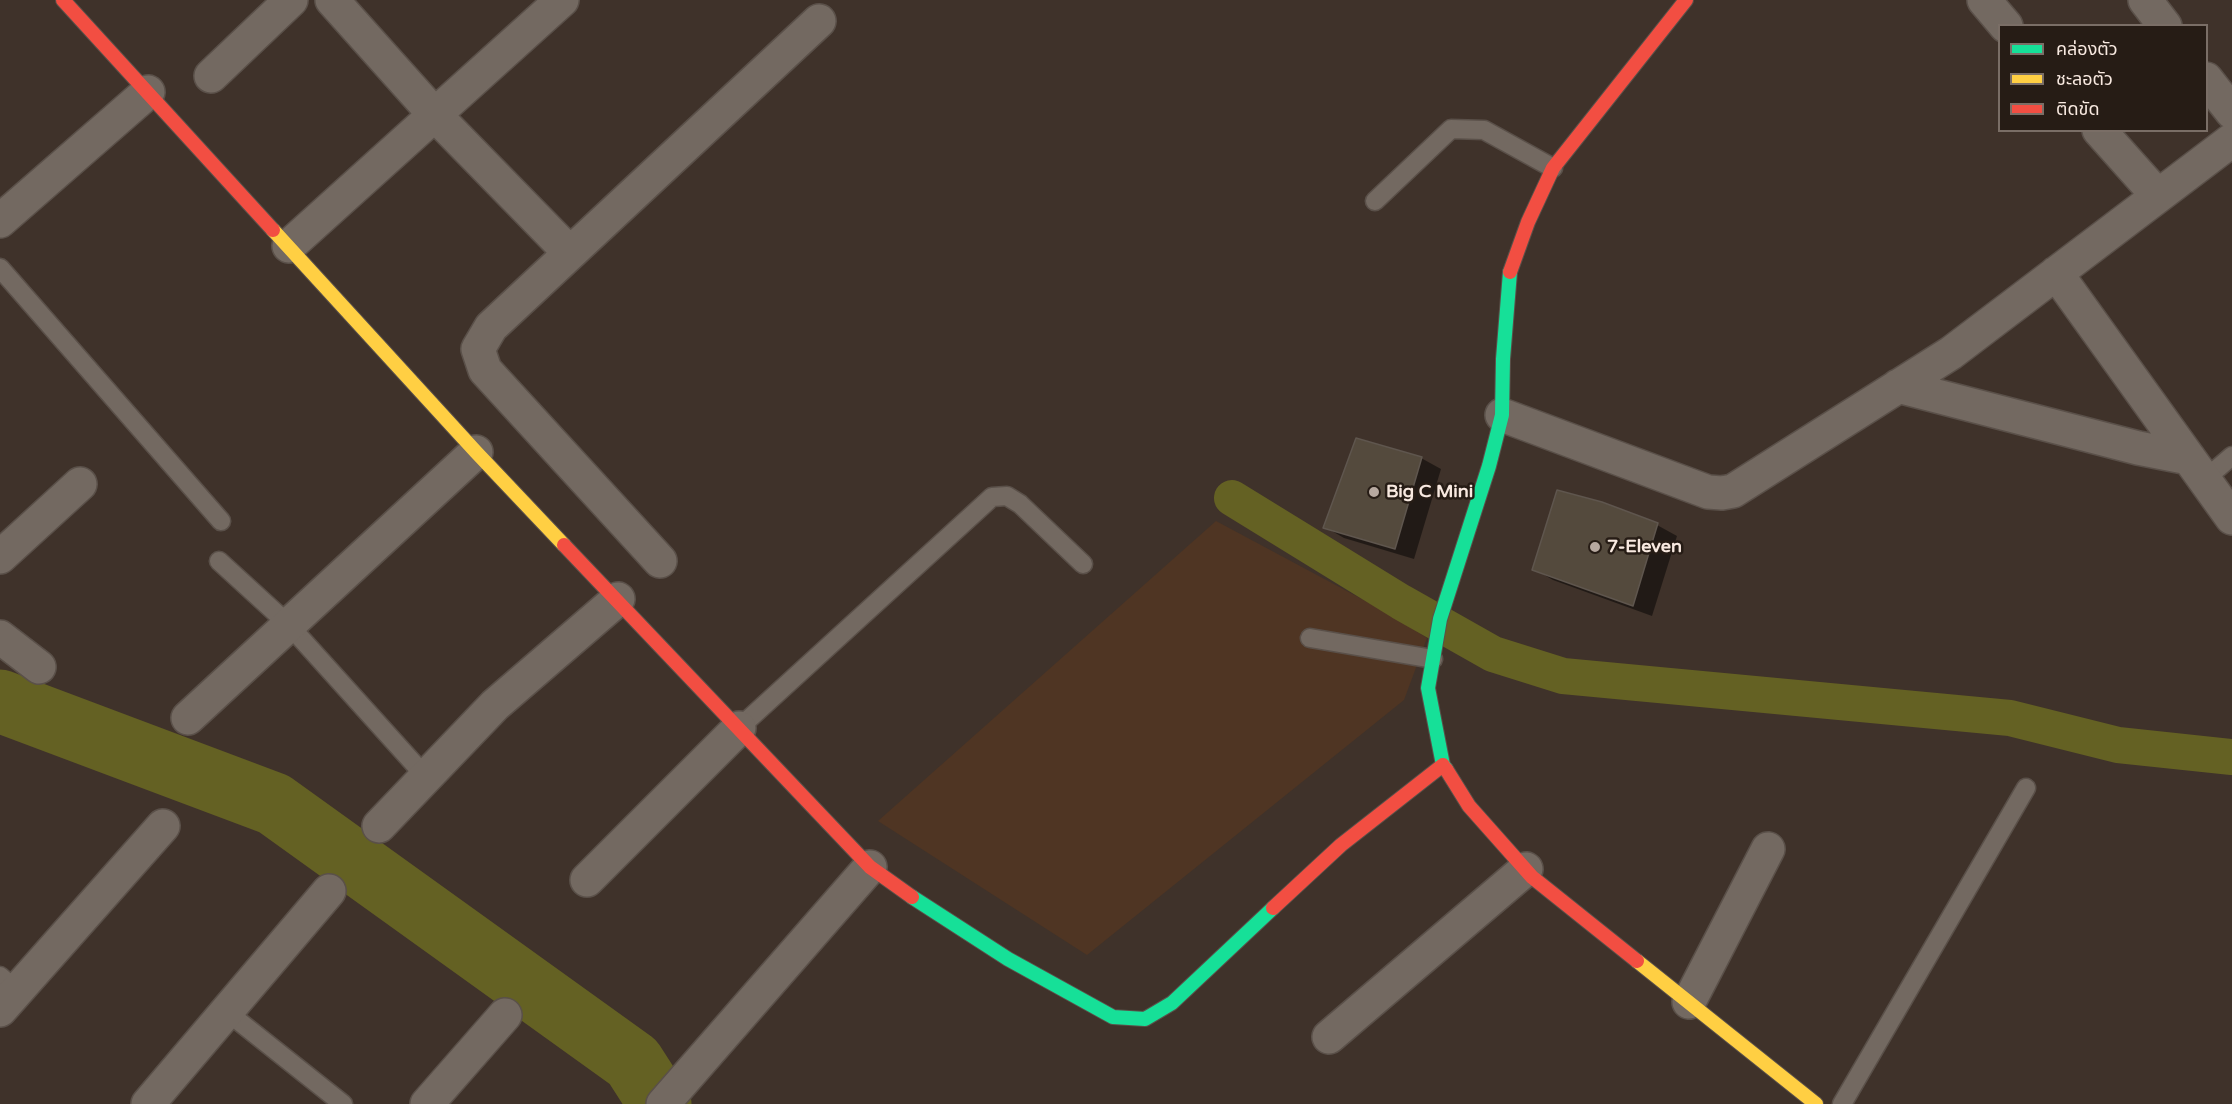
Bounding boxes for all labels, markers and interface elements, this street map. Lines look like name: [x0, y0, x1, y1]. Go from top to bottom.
legend: [1998, 24, 2208, 132]
text: คล่องตัว: [2056, 38, 2118, 60]
text: ชะลอตัว: [2056, 68, 2113, 90]
text: ติดขัด: [2056, 98, 2099, 120]
place label: Big C Mini: [1386, 481, 1473, 503]
marker: Big C Mini: [1367, 485, 1381, 499]
place label: 7-Eleven: [1607, 536, 1682, 558]
marker: 7-Eleven: [1588, 540, 1602, 554]

